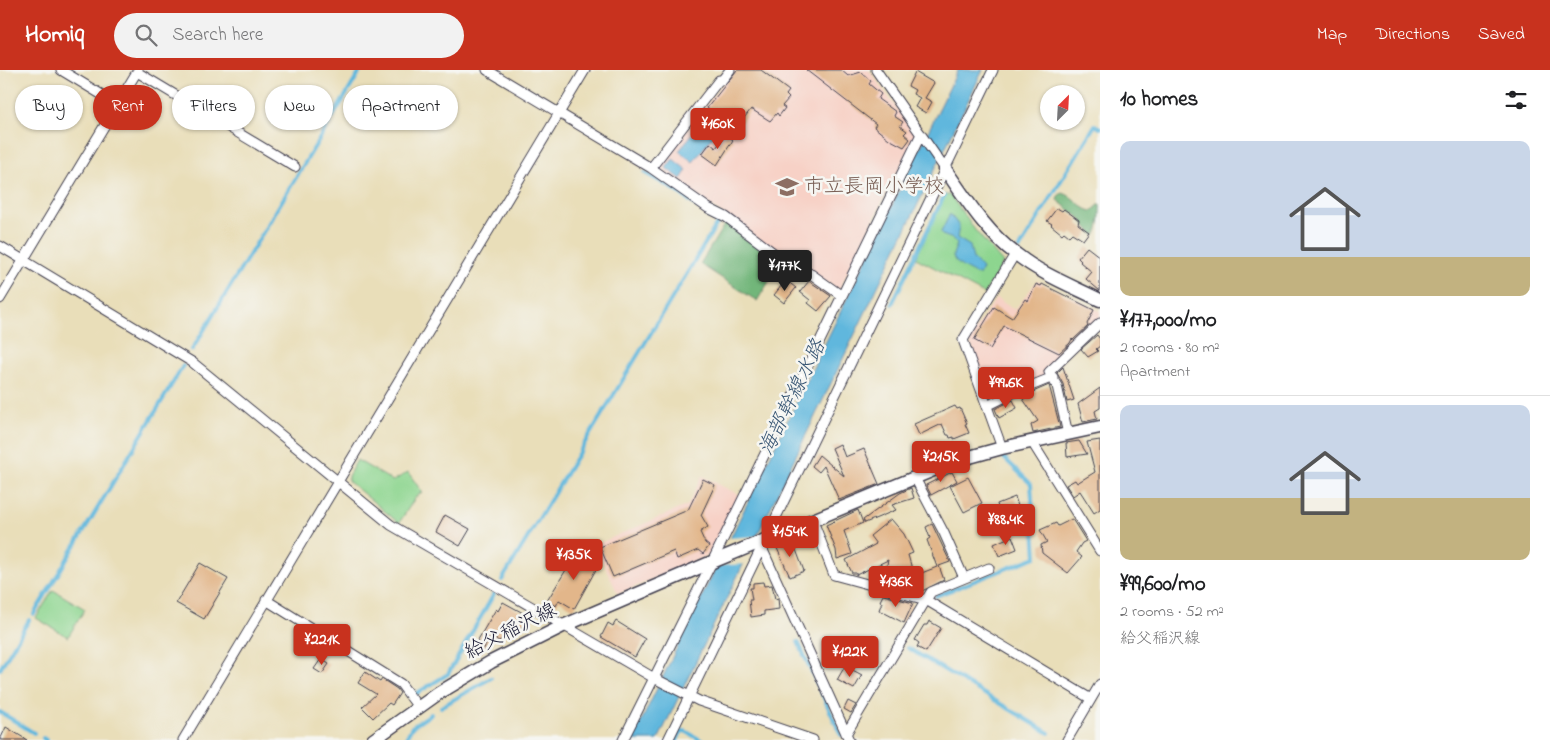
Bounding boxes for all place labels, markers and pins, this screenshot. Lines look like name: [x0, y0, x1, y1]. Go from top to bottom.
pin: ¥160K: [683, 108, 753, 150]
place label: 市立長岡小学校: [804, 173, 944, 202]
school or university icon: 市立長岡小学校: [774, 174, 800, 200]
pin: ¥177K: [750, 250, 820, 292]
pin: ¥99.6K: [965, 366, 1047, 409]
pin: ¥215K: [906, 440, 976, 483]
pin: ¥88.4K: [965, 504, 1047, 546]
pin: ¥154K: [755, 516, 825, 558]
pin: ¥135K: [539, 538, 609, 581]
pin: ¥136K: [861, 566, 931, 608]
pin: ¥221K: [287, 624, 357, 666]
pin: ¥122K: [815, 636, 885, 678]

